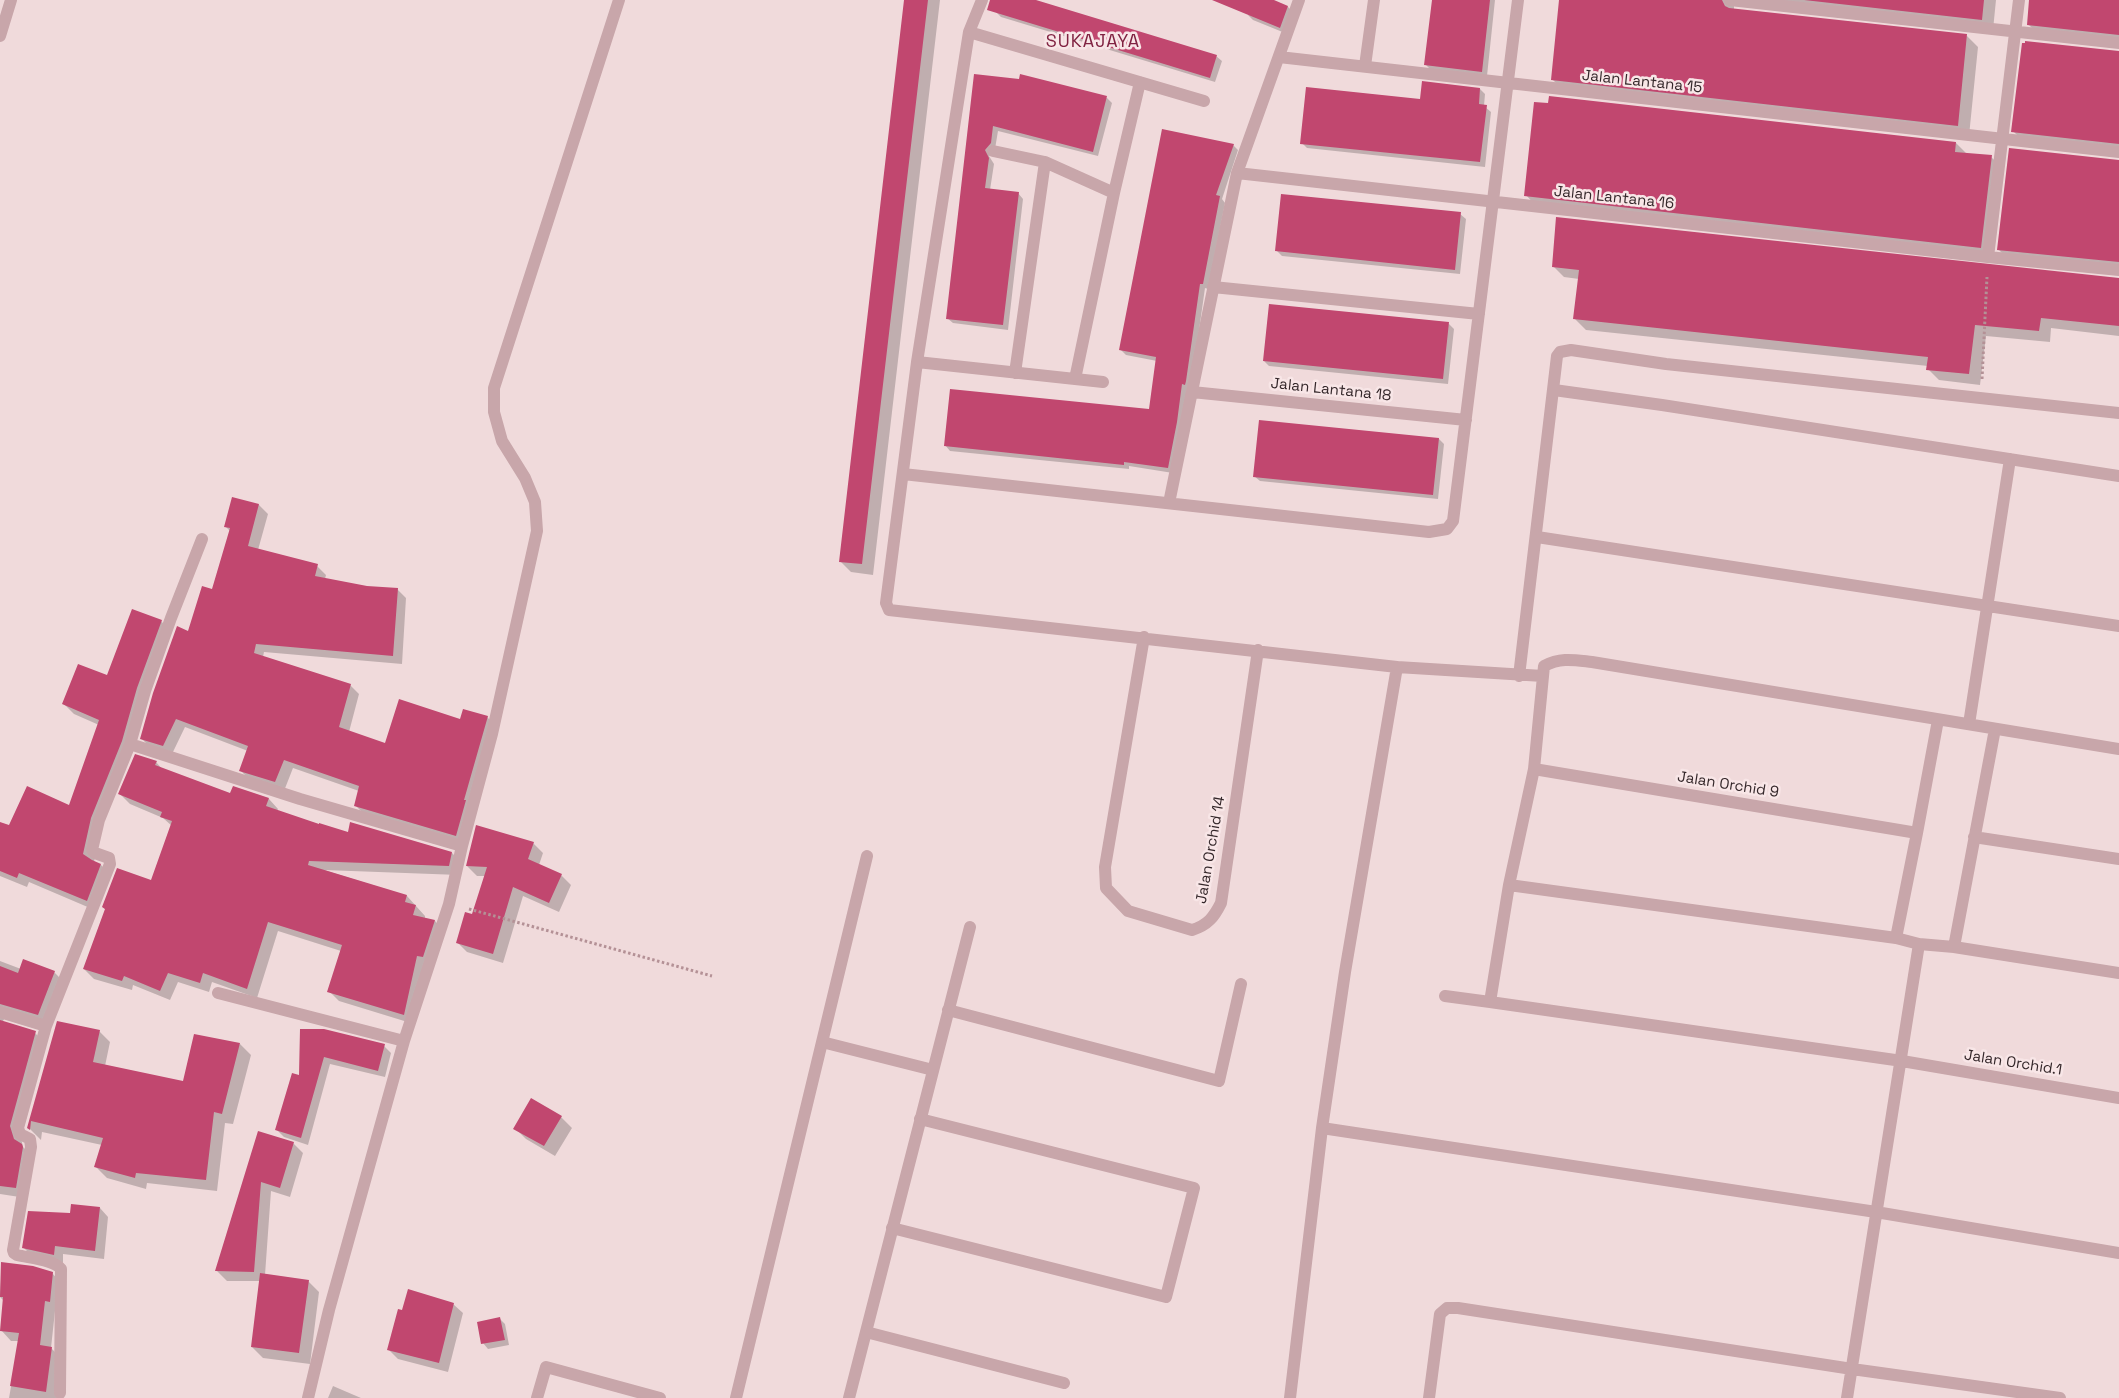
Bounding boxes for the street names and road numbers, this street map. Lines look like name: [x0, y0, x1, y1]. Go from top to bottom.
street label: Jalan Lantana 15: [1581, 67, 1703, 97]
street label: Jalan Lantana 16: [1553, 183, 1675, 213]
street label: Jalan Lantana 18: [1270, 375, 1392, 405]
street label: Jalan Orchid 9: [1676, 768, 1780, 802]
street label: Jalan Orchid 14: [1193, 795, 1229, 905]
street label: Jalan Orchid.1: [1963, 1046, 2063, 1080]

